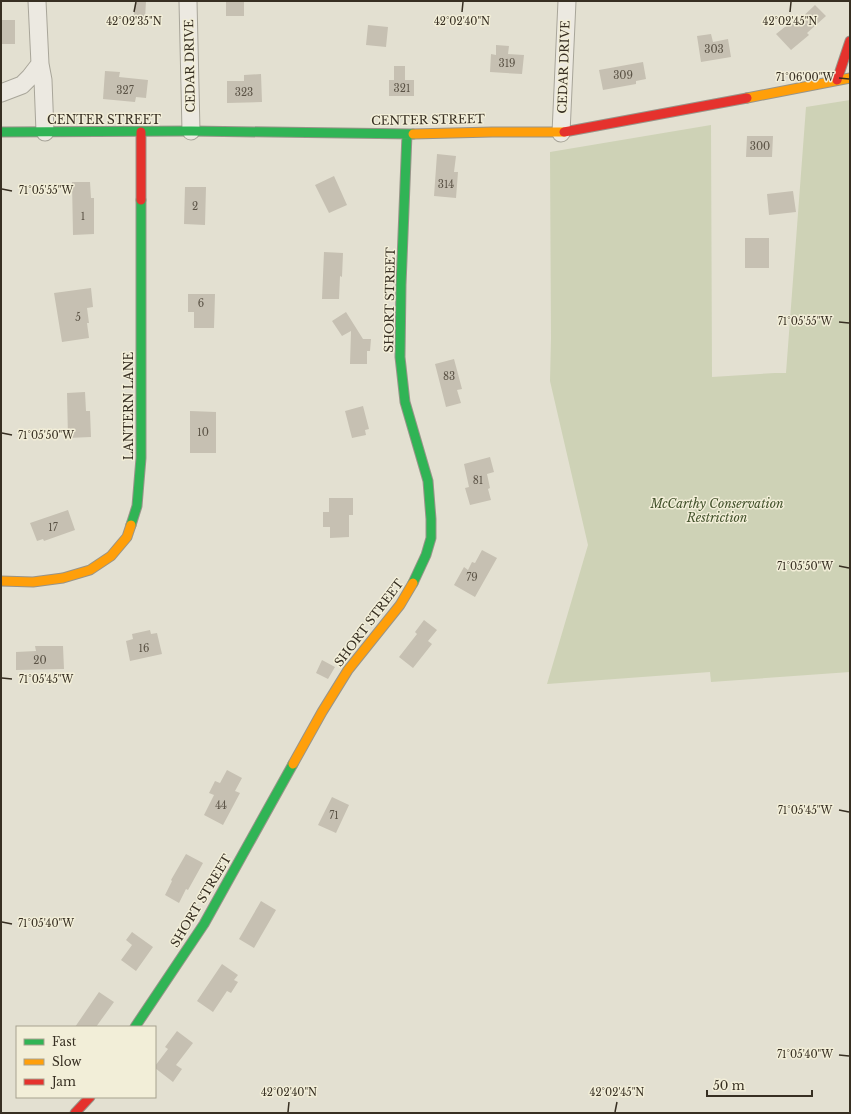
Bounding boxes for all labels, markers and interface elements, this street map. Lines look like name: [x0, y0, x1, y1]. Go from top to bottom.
text: 42°02'35"N: [106, 15, 162, 28]
text: 42°02'40"N: [434, 15, 490, 28]
text: 42°02'45"N: [763, 15, 817, 28]
street label: CEDAR DRIVE: [181, 19, 198, 113]
street label: CEDAR DRIVE: [554, 20, 573, 114]
house number: 303: [704, 43, 724, 56]
house number: 319: [498, 57, 516, 70]
house number: 309: [613, 69, 633, 82]
text: 71°06'00"W: [776, 71, 834, 84]
house number: 321: [394, 82, 410, 95]
house number: 327: [116, 84, 135, 97]
house number: 323: [235, 86, 253, 99]
street label: CENTER STREET: [371, 111, 485, 128]
street label: CENTER STREET: [47, 112, 161, 127]
house number: 300: [750, 140, 770, 153]
house number: 314: [438, 178, 454, 191]
text: 71°05'55"W: [19, 184, 73, 197]
house number: 2: [192, 200, 198, 213]
house number: 1: [81, 210, 85, 223]
street label: SHORT STREET: [381, 247, 398, 353]
house number: 6: [198, 297, 204, 310]
house number: 5: [75, 311, 81, 324]
text: 71°05'55"W: [778, 315, 832, 328]
street label: LANTERN LANE: [121, 352, 136, 460]
house number: 83: [443, 370, 455, 383]
house number: 10: [197, 426, 209, 439]
text: 71°05'50"W: [18, 429, 74, 442]
house number: 81: [473, 474, 483, 487]
park label: McCarthy Conservation Restriction: [650, 496, 784, 525]
house number: 17: [48, 521, 59, 534]
text: 71°05'50"W: [777, 560, 833, 573]
house number: 79: [466, 571, 478, 584]
street label: SHORT STREET: [331, 576, 407, 669]
house number: 16: [139, 642, 149, 655]
house number: 20: [33, 654, 47, 667]
text: 71°05'45"W: [19, 673, 73, 686]
house number: 44: [215, 799, 227, 812]
text: 71°05'45"W: [778, 804, 832, 817]
house number: 71: [329, 809, 339, 822]
street label: SHORT STREET: [167, 851, 234, 950]
text: 71°05'40"W: [18, 917, 74, 930]
legend: [16, 1026, 156, 1098]
text: Fast: [52, 1034, 77, 1049]
text: 71°05'40"W: [777, 1048, 833, 1061]
text: Slow: [52, 1054, 82, 1069]
scale bar: [707, 1072, 812, 1098]
text: Jam: [50, 1074, 76, 1089]
text: 50 m: [713, 1078, 745, 1093]
text: 42°02'40"N: [261, 1086, 317, 1099]
text: 42°02'45"N: [590, 1086, 644, 1099]

